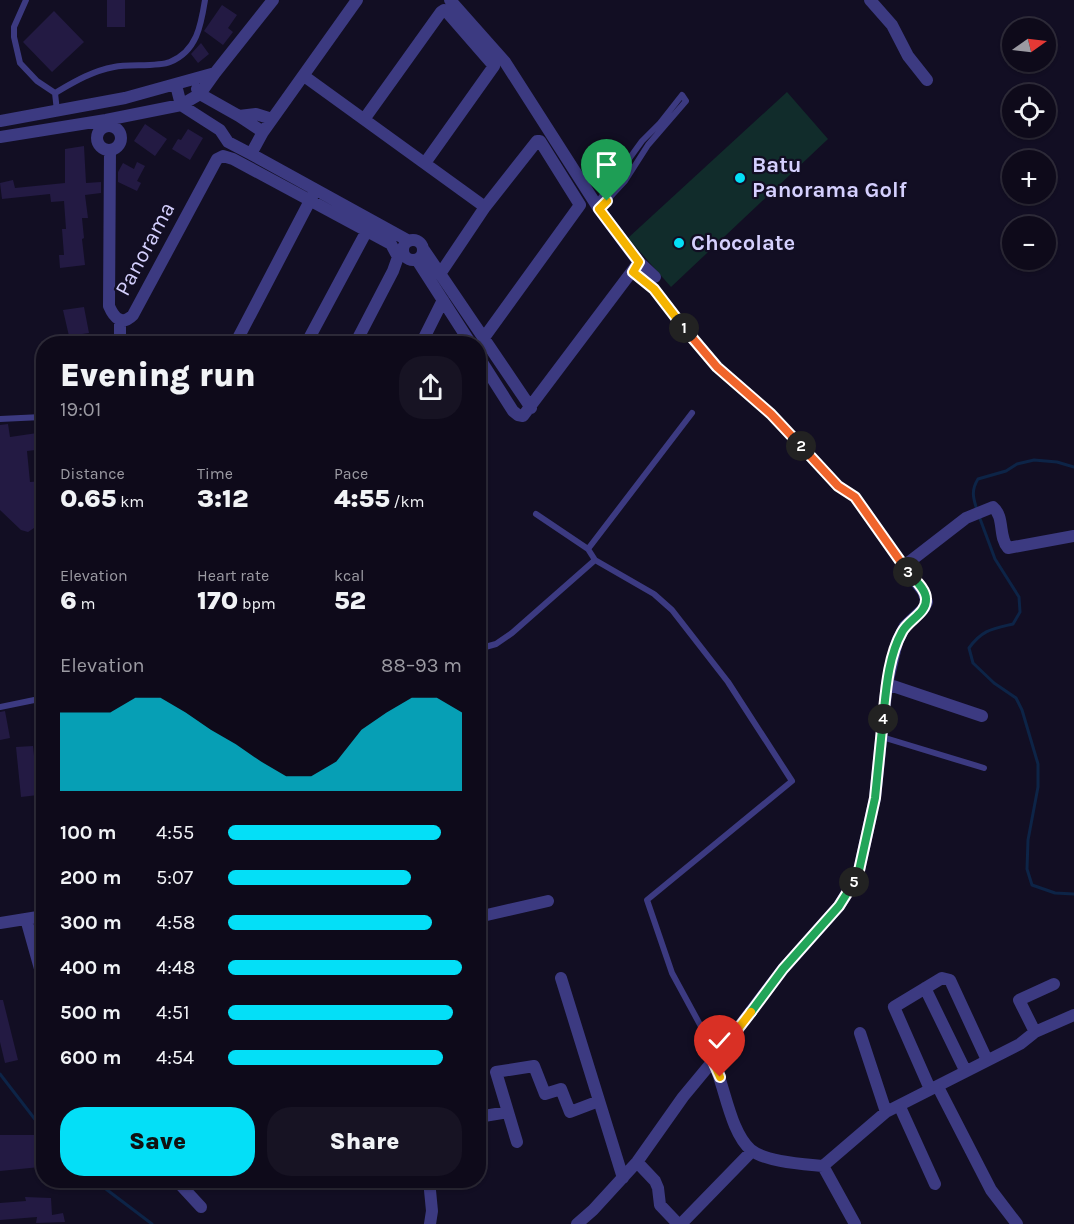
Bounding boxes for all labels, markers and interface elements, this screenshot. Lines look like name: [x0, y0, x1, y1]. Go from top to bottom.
north arrow: [1002, 18, 1056, 72]
map controls: [1002, 18, 1056, 270]
button: locate: [1002, 84, 1056, 138]
pin: [581, 139, 632, 201]
icon: arrive: [590, 148, 623, 181]
button: +: [1002, 150, 1056, 204]
place label: Batu Panorama Golf: [752, 152, 908, 203]
marker: Batu Panorama Golf: [733, 171, 747, 185]
street label: Panorama: [109, 198, 181, 300]
button: −: [1002, 216, 1056, 270]
place label: Chocolate: [691, 230, 795, 256]
marker: Chocolate: [672, 236, 686, 250]
pin: 1: [669, 313, 699, 343]
text: 1: [681, 318, 687, 337]
text: Evening run: [60, 356, 256, 394]
button: share: [399, 356, 462, 419]
text: 19:01: [60, 398, 101, 421]
pin: 2: [786, 431, 816, 461]
text: 2: [796, 436, 806, 455]
text: Distance: [60, 464, 125, 483]
text: Time: [197, 464, 233, 483]
text: Pace: [334, 464, 368, 483]
text: 0.65: [60, 483, 116, 514]
text: 3:12: [197, 483, 249, 514]
text: 4:55: [334, 483, 390, 514]
text: km: [116, 492, 144, 511]
text: /km: [390, 492, 424, 511]
pin: 3: [893, 557, 923, 587]
text: 3: [903, 562, 913, 581]
text: Elevation: [60, 566, 128, 585]
text: Heart rate: [197, 566, 269, 585]
text: kcal: [334, 566, 365, 585]
text: 6: [60, 585, 77, 616]
text: 170: [197, 585, 238, 616]
text: 52: [334, 585, 366, 616]
text: m: [77, 594, 96, 613]
text: bpm: [238, 594, 276, 613]
text: Elevation: [60, 654, 145, 677]
text: 88–93 m: [381, 654, 462, 677]
pin: 4: [868, 704, 898, 734]
text: 4: [878, 709, 888, 728]
text: 100 m: [60, 821, 116, 844]
text: 4:55: [156, 821, 194, 844]
text: 200 m: [60, 866, 121, 889]
text: 5:07: [156, 866, 193, 889]
pin: 5: [839, 867, 869, 897]
text: 5: [849, 872, 859, 891]
text: 300 m: [60, 911, 122, 934]
text: 4:58: [156, 911, 195, 934]
text: 400 m: [60, 956, 121, 979]
text: 4:48: [156, 956, 195, 979]
text: 500 m: [60, 1001, 121, 1024]
text: 4:51: [156, 1001, 190, 1024]
pin: [694, 1015, 745, 1077]
icon: check: [703, 1024, 736, 1057]
text: 600 m: [60, 1046, 121, 1069]
text: 4:54: [156, 1046, 194, 1069]
button: Save: [60, 1107, 255, 1176]
button: Share: [267, 1107, 462, 1176]

